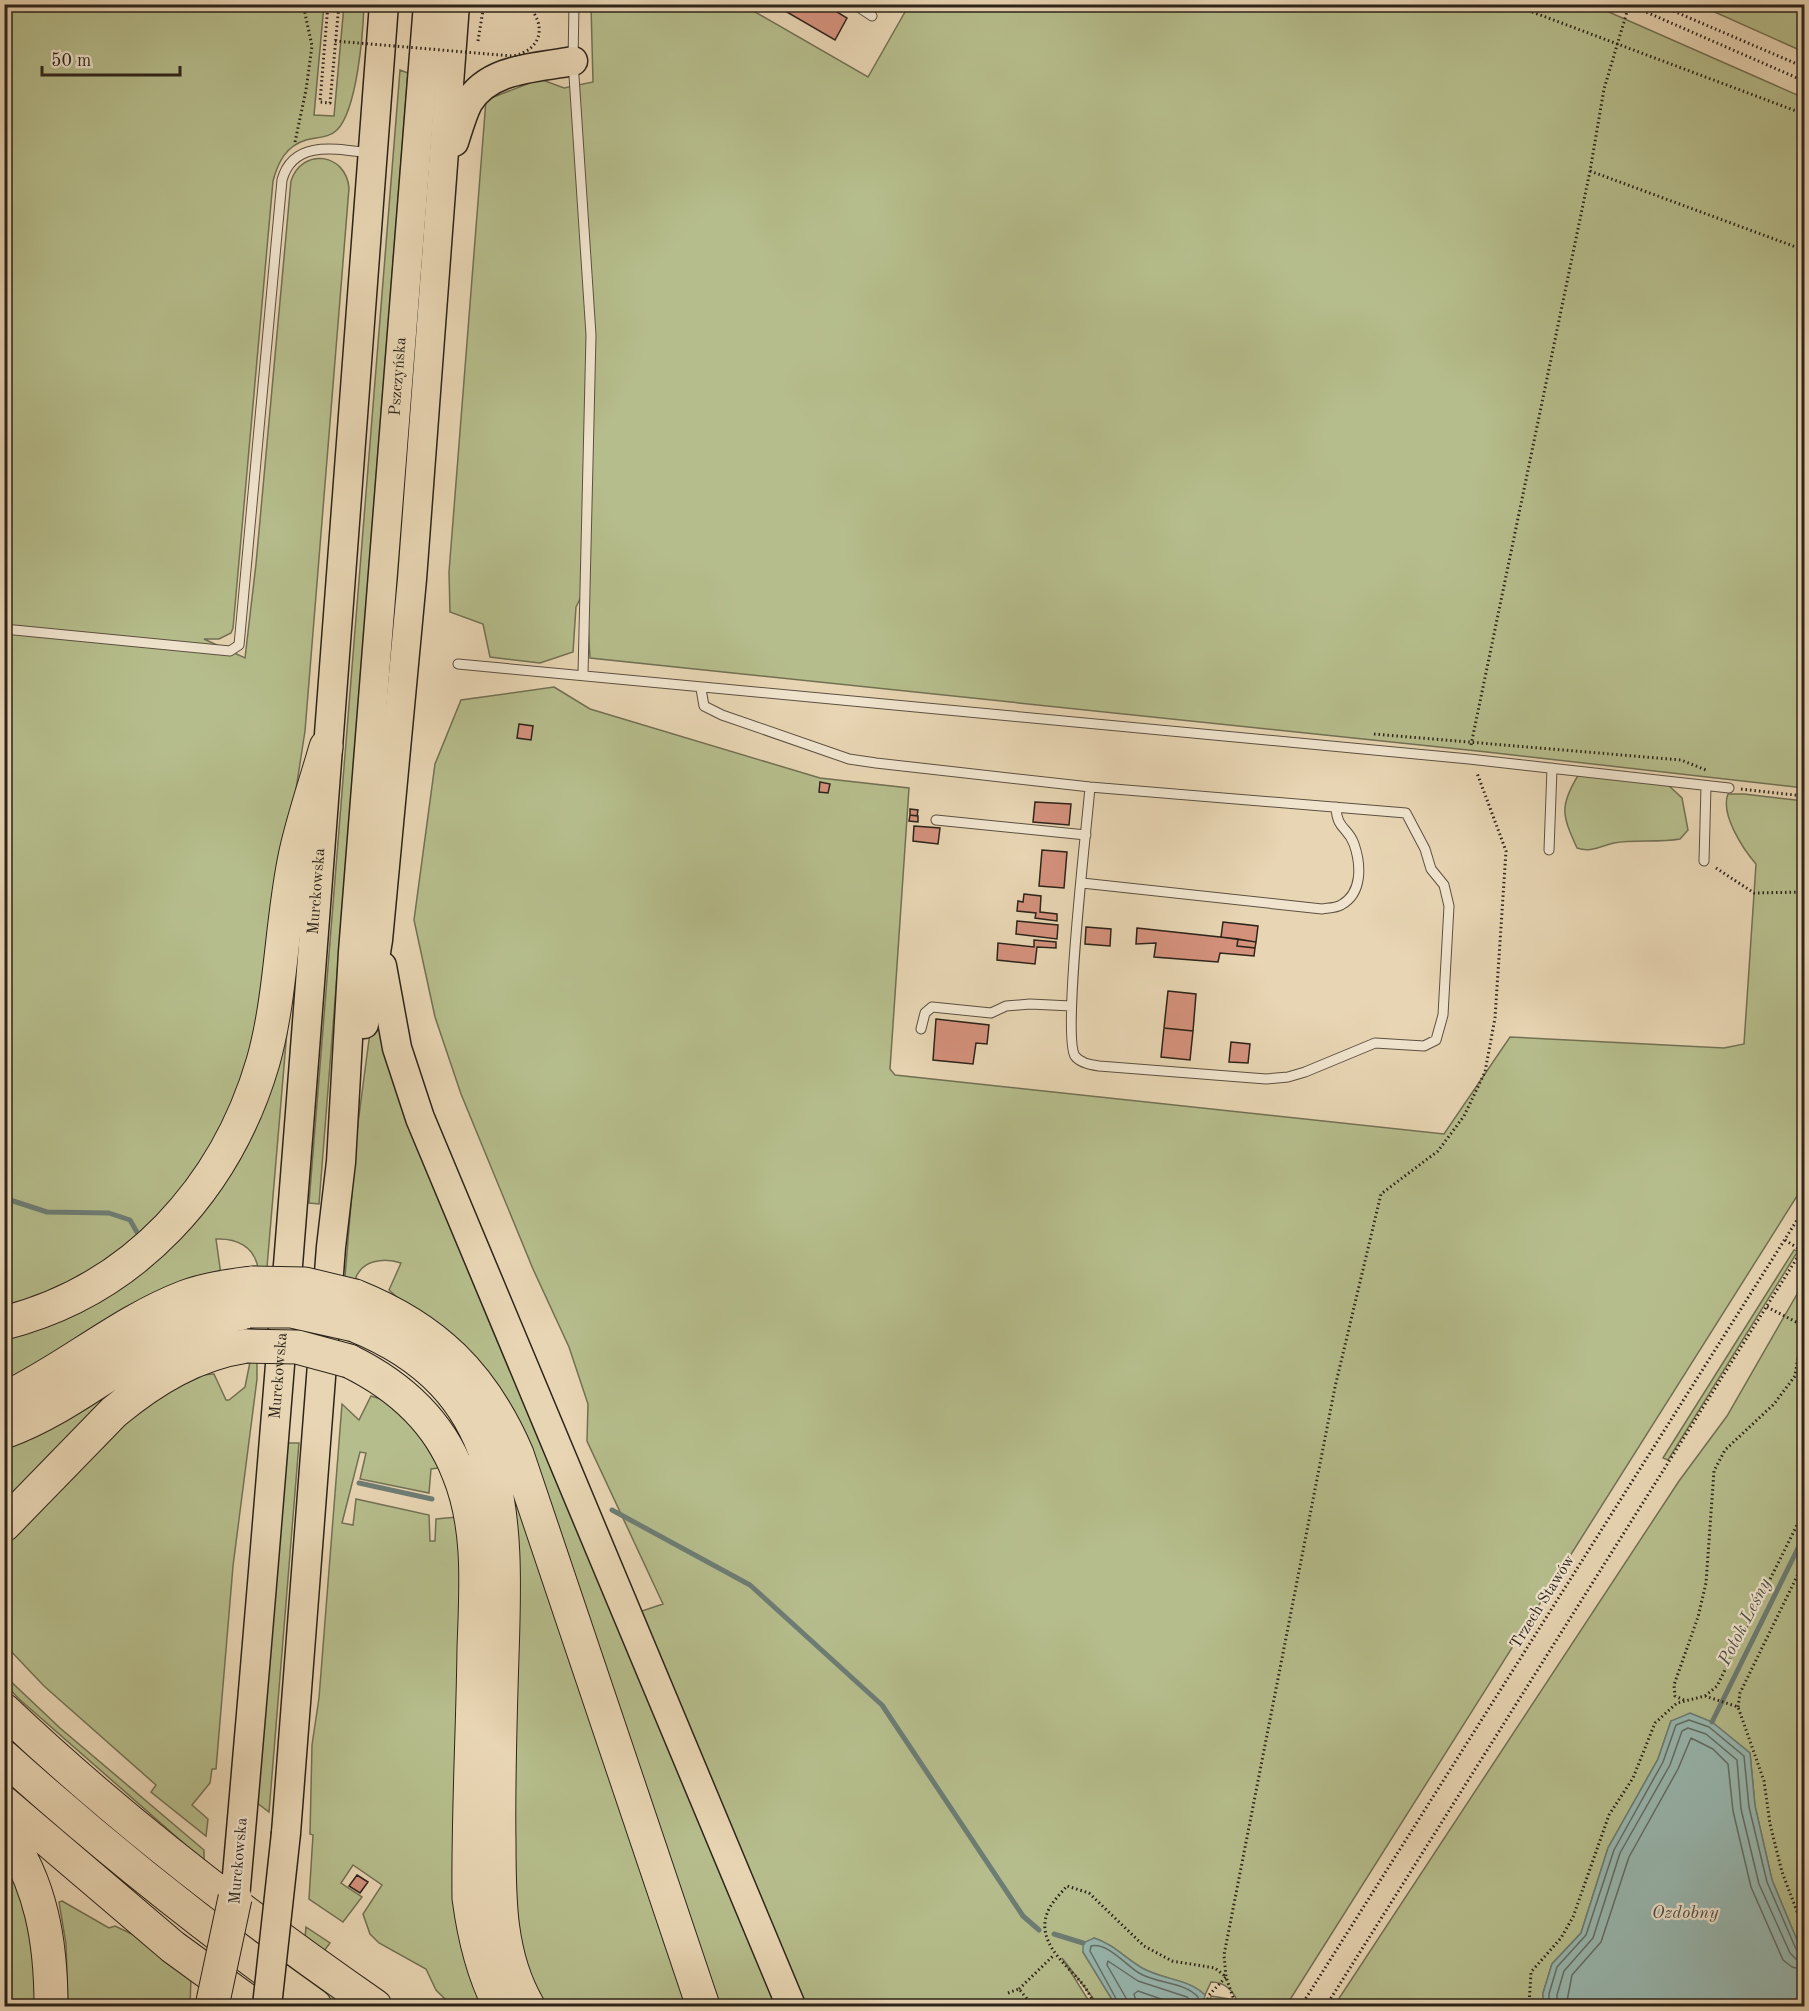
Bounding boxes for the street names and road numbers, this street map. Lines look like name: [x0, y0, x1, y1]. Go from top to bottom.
street label: Pszczyńska: [387, 336, 410, 417]
street label: Murckowska: [306, 847, 328, 935]
street label: Murckowska: [268, 1332, 291, 1420]
street label: Trzech Stawów: [1508, 1552, 1579, 1652]
street label: Murckowska: [227, 1817, 251, 1905]

